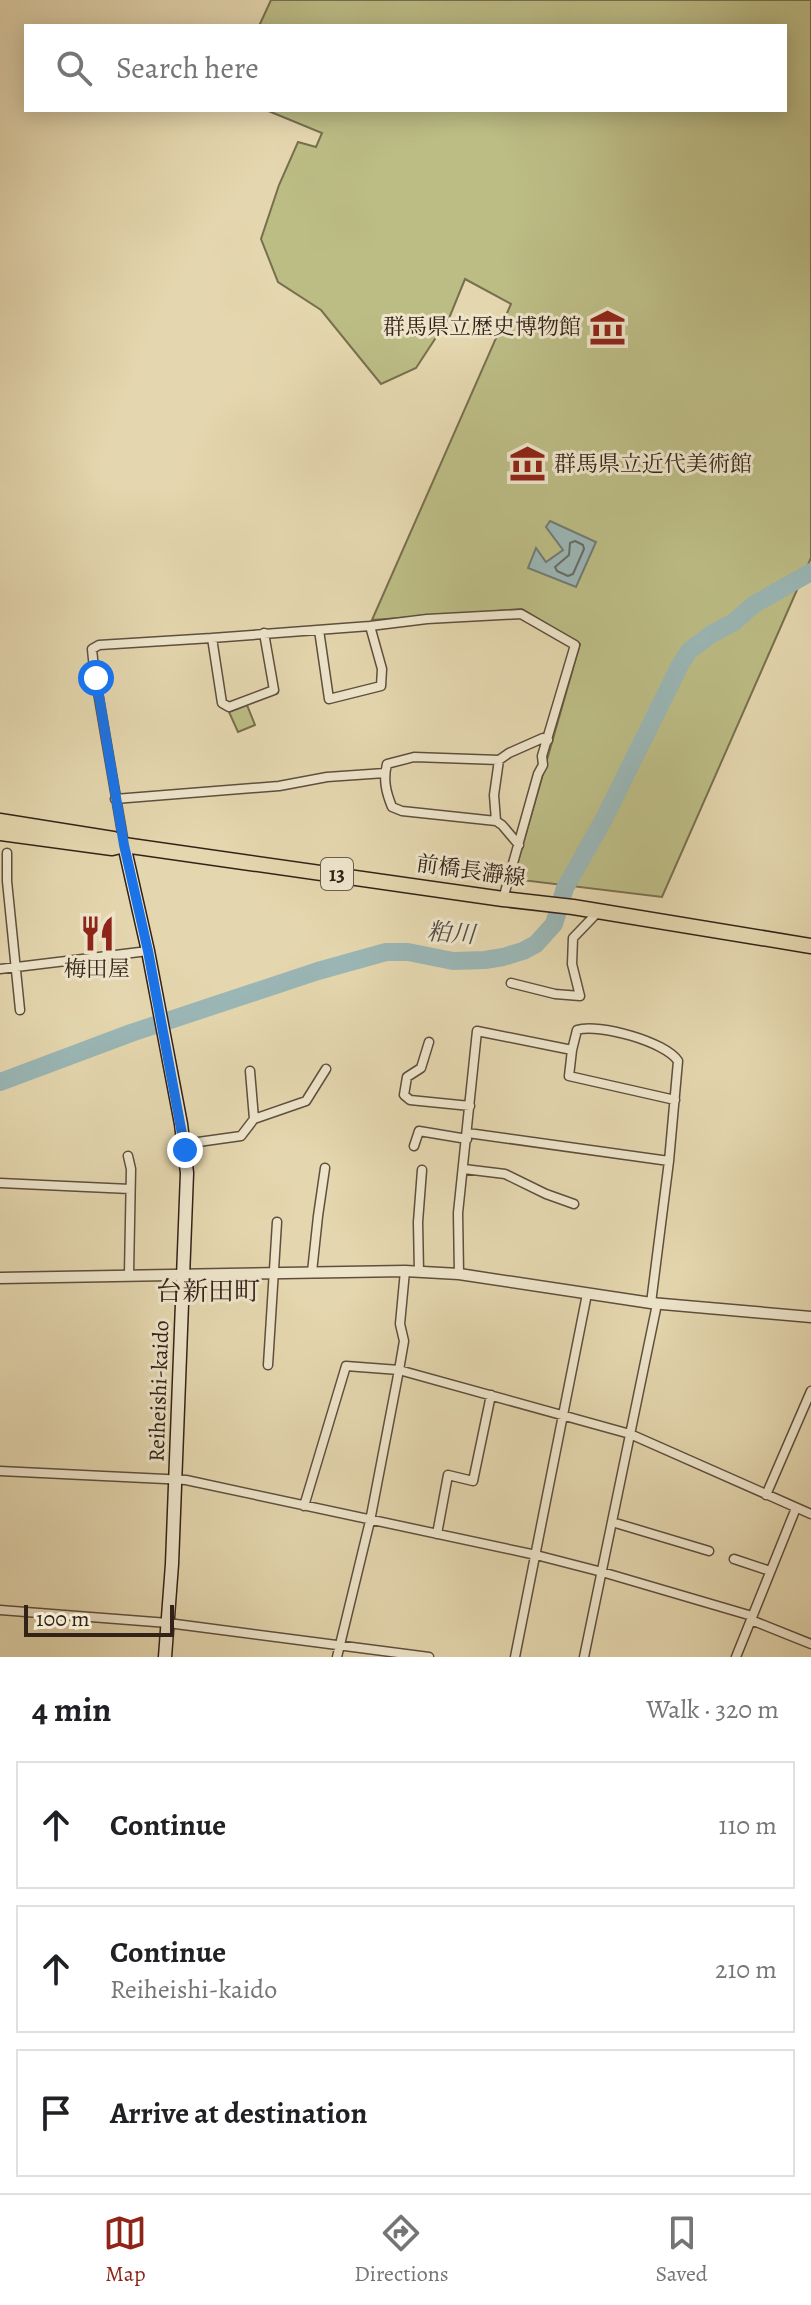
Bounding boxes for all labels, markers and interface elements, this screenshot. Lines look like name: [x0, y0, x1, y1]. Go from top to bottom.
search box: [24, 24, 787, 112]
icon: search: [52, 46, 96, 90]
text: Search here: [116, 48, 259, 88]
museum icon: 群馬県立歴史博物館: [588, 308, 626, 346]
place label: 群馬県立歴史博物館: [383, 312, 581, 342]
museum icon: 群馬県立近代美術館: [509, 445, 547, 483]
place label: 群馬県立近代美術館: [554, 449, 752, 479]
route start: [78, 660, 114, 696]
street label: 前橋長瀞線: [414, 848, 528, 894]
road number: 13: [321, 858, 353, 890]
restaurant icon: 梅田屋: [78, 914, 116, 952]
water label: 粕川: [426, 915, 479, 951]
place label: 梅田屋: [64, 954, 130, 984]
route end: [167, 1132, 203, 1168]
district label: 台新田町: [156, 1274, 260, 1309]
street label: Reiheishi-kaido: [142, 1320, 176, 1462]
scale bar: [24, 1601, 174, 1637]
text: 100 m: [36, 1604, 90, 1634]
text: 4 min: [32, 1686, 111, 1733]
text: Walk · 320 m: [646, 1692, 779, 1727]
icon: ahead: [34, 1803, 78, 1847]
text: Continue: [110, 1805, 226, 1845]
text: 110 m: [719, 1808, 777, 1843]
text: Continue: [110, 1932, 226, 1972]
icon: ahead: [34, 1947, 78, 1991]
text: 210 m: [715, 1952, 777, 1987]
text: Reiheishi-kaido: [110, 1972, 277, 2007]
icon: arrive: [34, 2091, 78, 2135]
text: Arrive at destination: [110, 2093, 367, 2133]
tab: Map: [103, 2211, 147, 2289]
tab: Directions: [354, 2211, 449, 2289]
tab: Saved: [655, 2211, 708, 2289]

